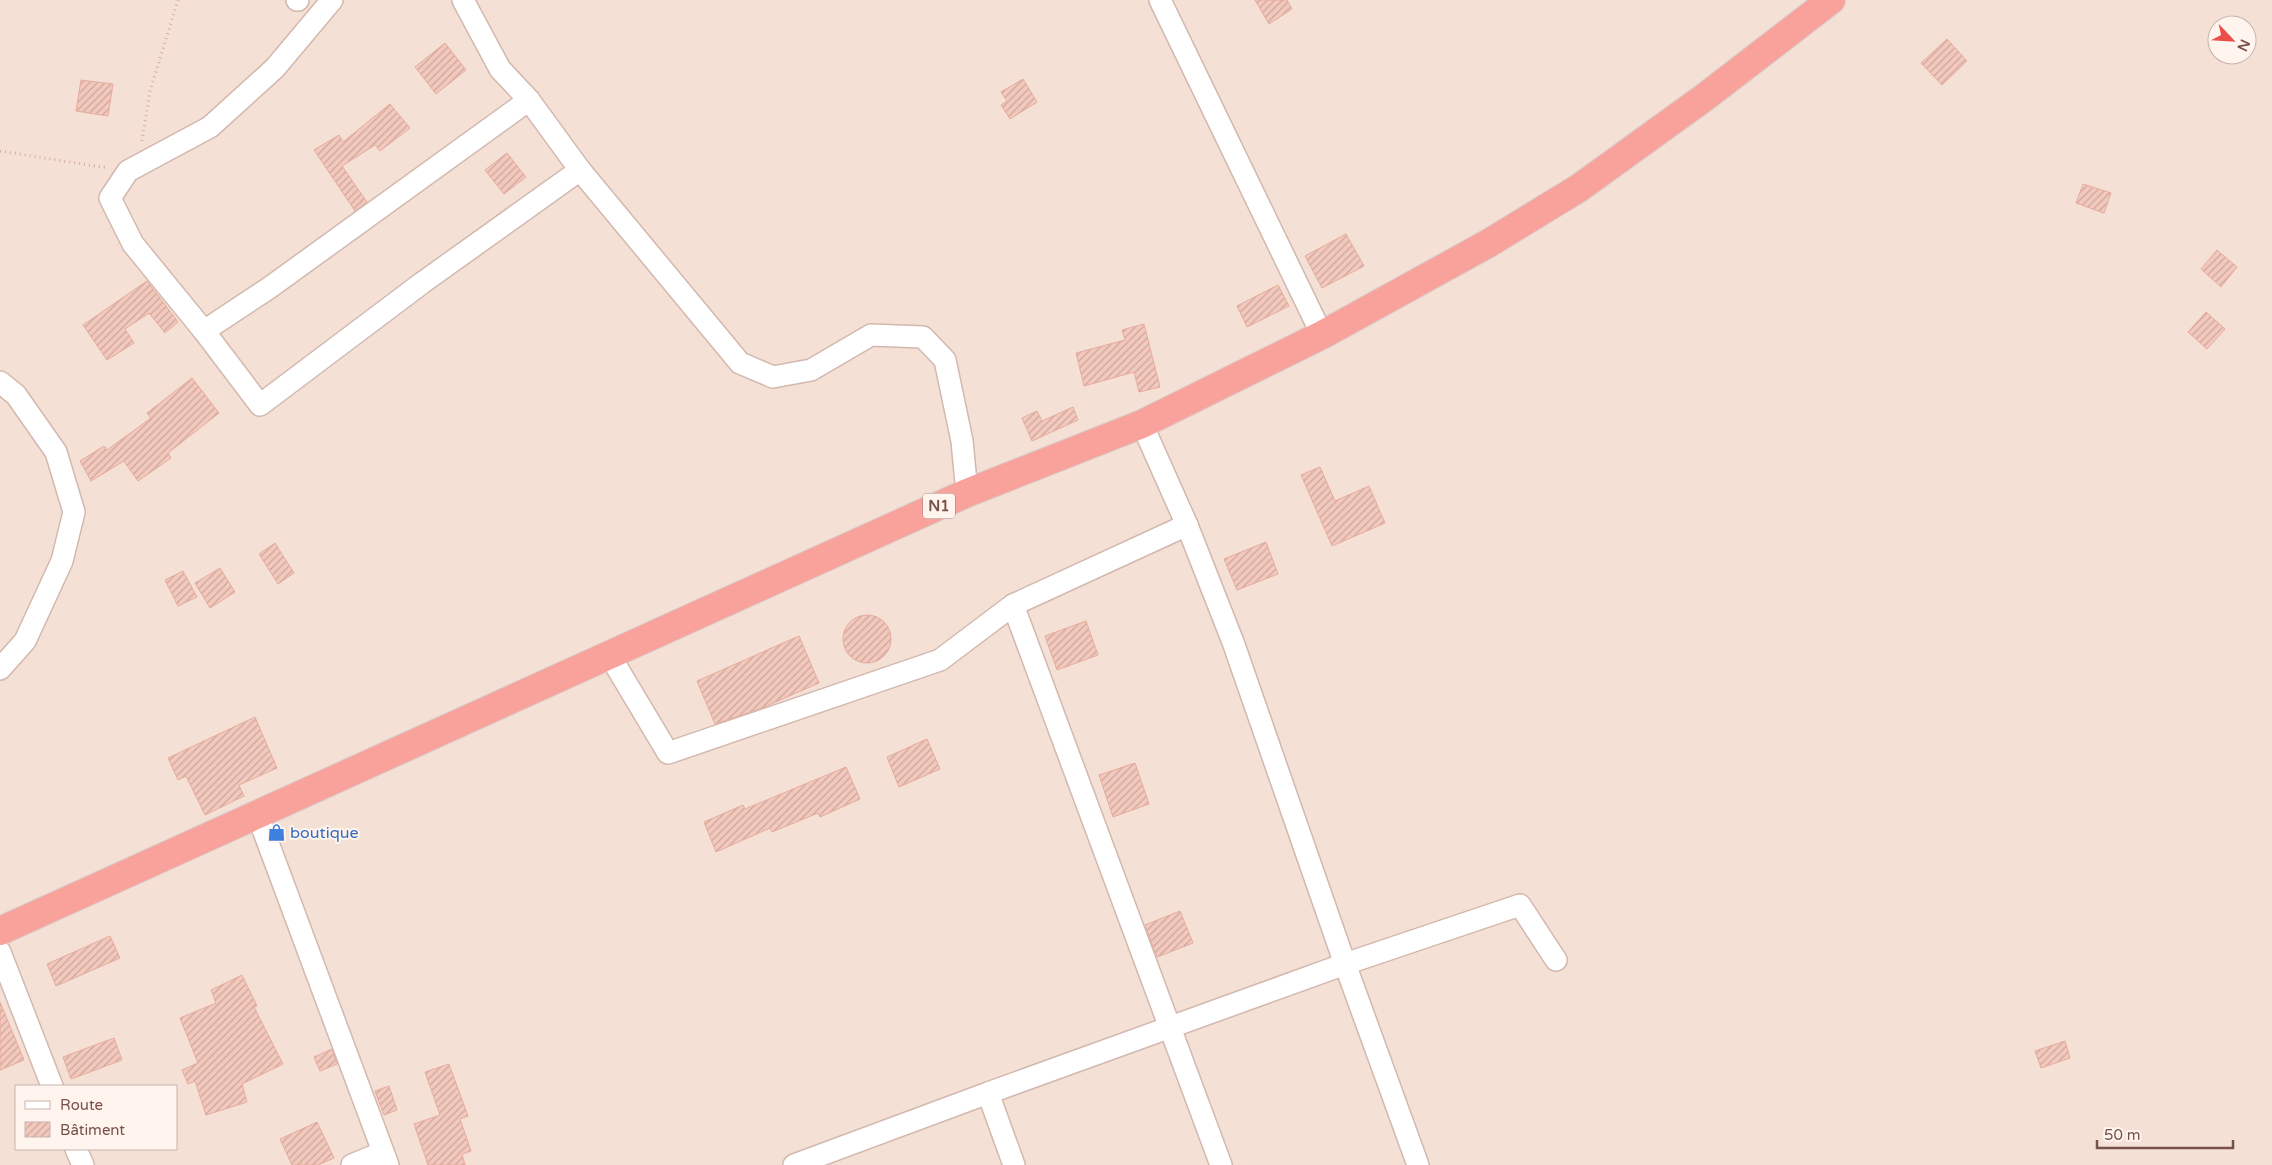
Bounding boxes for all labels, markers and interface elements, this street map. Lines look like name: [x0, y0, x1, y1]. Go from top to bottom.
north arrow: [2207, 15, 2257, 65]
text: N: [2233, 37, 2253, 54]
road number: N1: [923, 494, 955, 518]
shop icon: boutique: [266, 822, 286, 842]
place label: boutique: [290, 823, 359, 843]
legend: [15, 1085, 178, 1150]
text: Route: [60, 1096, 103, 1114]
scale bar: [2097, 1118, 2233, 1150]
text: Bâtiment: [60, 1121, 125, 1139]
text: 50 m: [2104, 1126, 2141, 1144]

